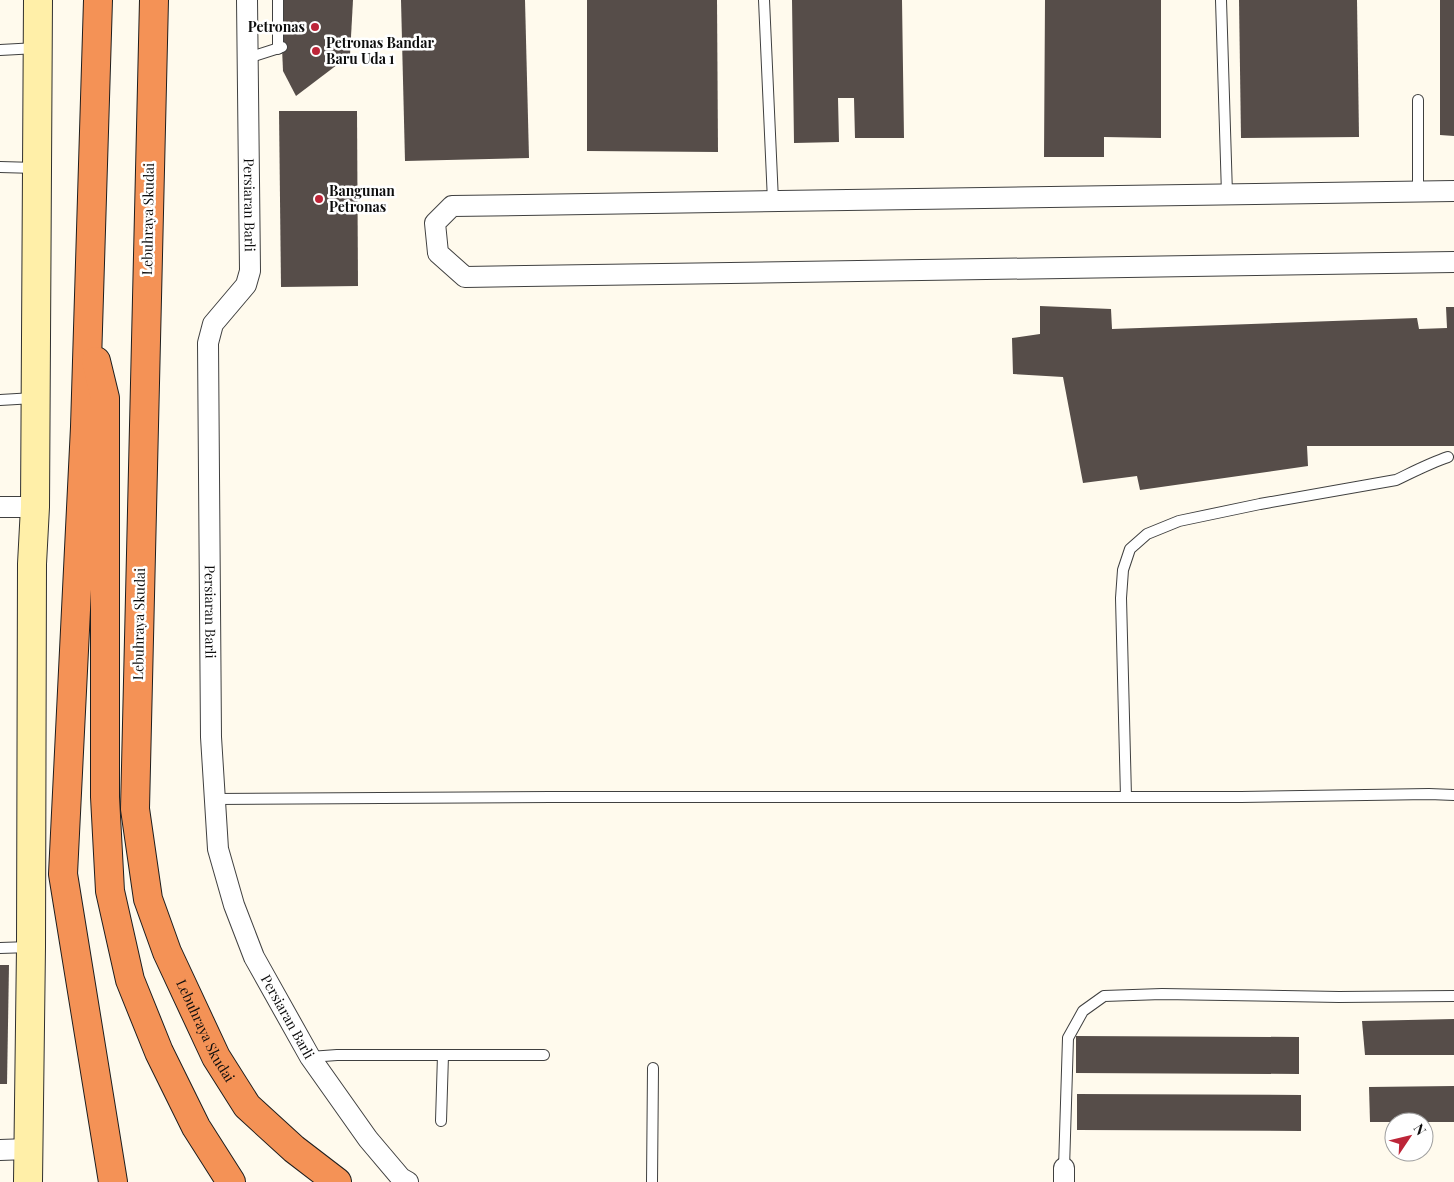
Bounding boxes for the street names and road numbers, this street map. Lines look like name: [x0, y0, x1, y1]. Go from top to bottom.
street label: Persiaran Barli: [240, 158, 260, 252]
street label: Lebuhraya Skudai: [137, 163, 158, 275]
street label: Persiaran Barli: [201, 565, 220, 659]
street label: Lebuhraya Skudai: [128, 568, 149, 680]
street label: Persiaran Barli: [257, 971, 319, 1062]
street label: Lebuhraya Skudai: [172, 976, 239, 1085]

